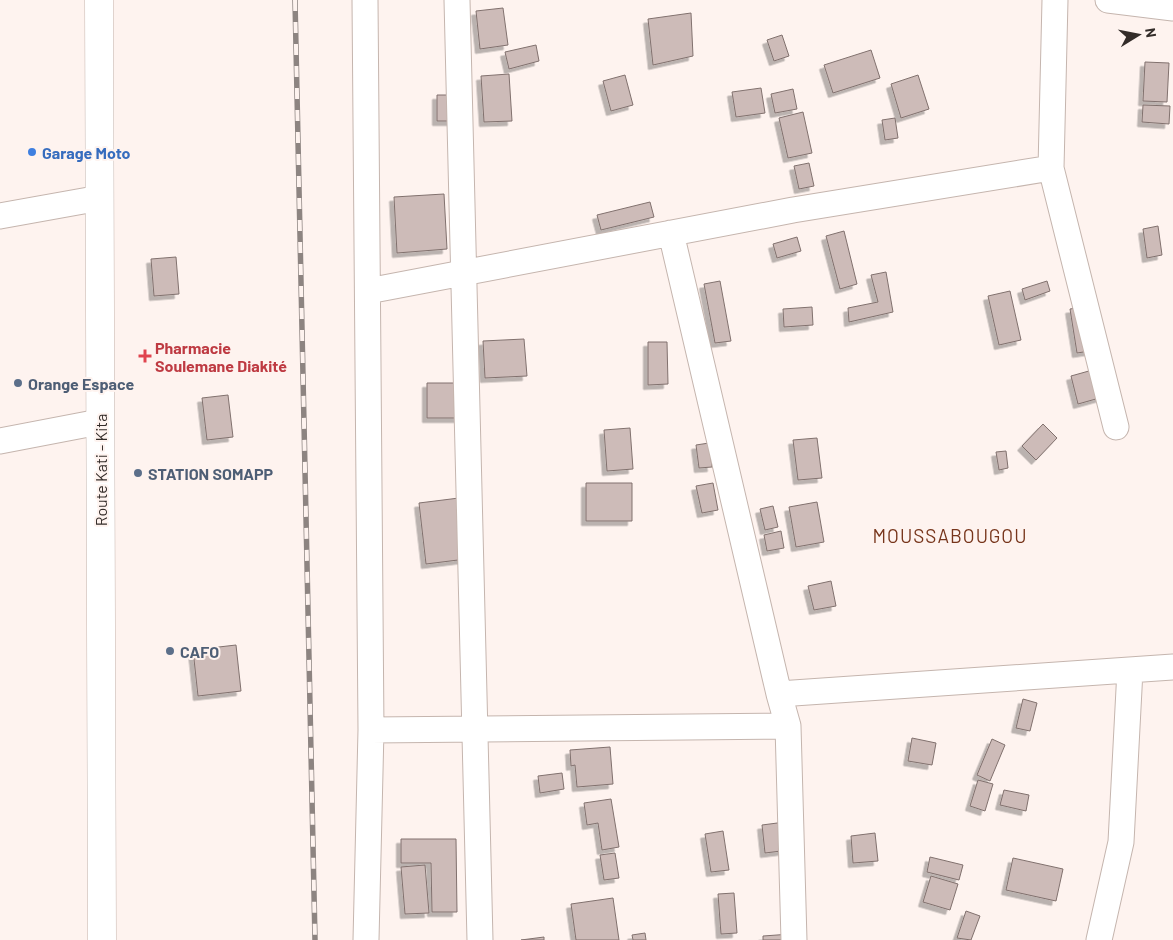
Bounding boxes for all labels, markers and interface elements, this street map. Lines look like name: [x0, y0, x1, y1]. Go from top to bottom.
north arrow: [1113, 10, 1163, 60]
text: N: [1142, 27, 1160, 39]
place label: Garage Moto: [42, 143, 131, 162]
marker: Garage Moto: [26, 146, 38, 158]
place label: Pharmacie Soulemane Diakité: [155, 338, 287, 375]
marker: Pharmacie Soulemane Diakité: [139, 350, 151, 362]
place label: Orange Espace: [28, 374, 134, 393]
marker: Orange Espace: [12, 377, 24, 389]
street label: Route Kati - Kita: [91, 414, 110, 526]
place label: STATION SOMAPP: [148, 464, 274, 483]
marker: STATION SOMAPP: [132, 467, 144, 479]
district label: MOUSSABOUGOU: [873, 524, 1027, 547]
place label: CAFO: [180, 642, 219, 661]
marker: CAFO: [164, 645, 176, 657]

